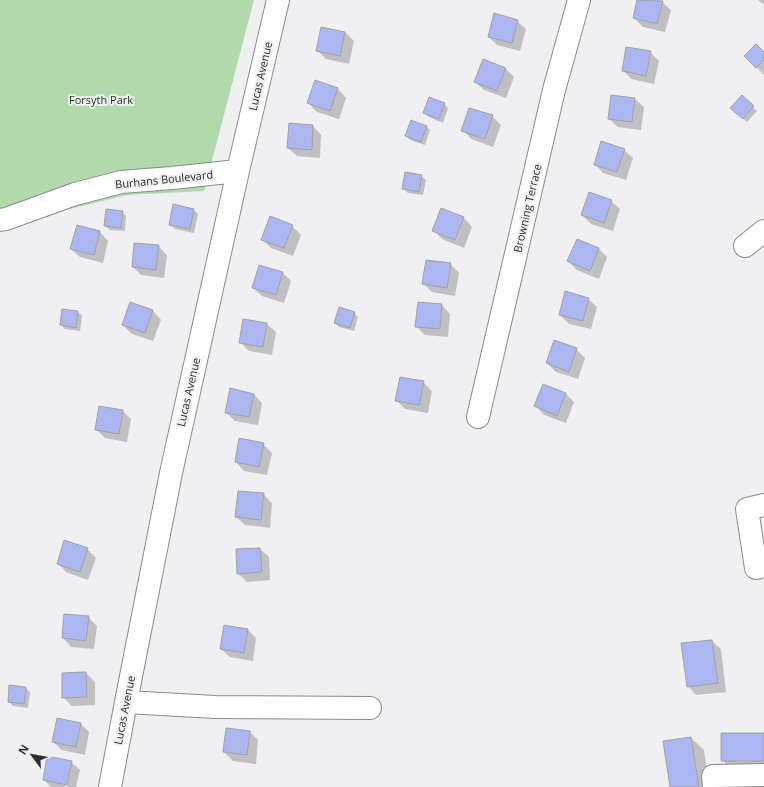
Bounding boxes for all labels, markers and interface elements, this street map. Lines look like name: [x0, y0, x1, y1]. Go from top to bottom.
street label: Lucas Avenue: [245, 40, 275, 112]
park label: Forsyth Park: [69, 92, 133, 107]
street label: Browning Terrace: [509, 162, 545, 254]
street label: Burhans Boulevard: [114, 166, 214, 192]
street label: Lucas Avenue: [173, 356, 203, 428]
street label: Lucas Avenue: [110, 674, 138, 746]
north arrow: [12, 735, 52, 775]
text: N: [14, 742, 32, 757]

